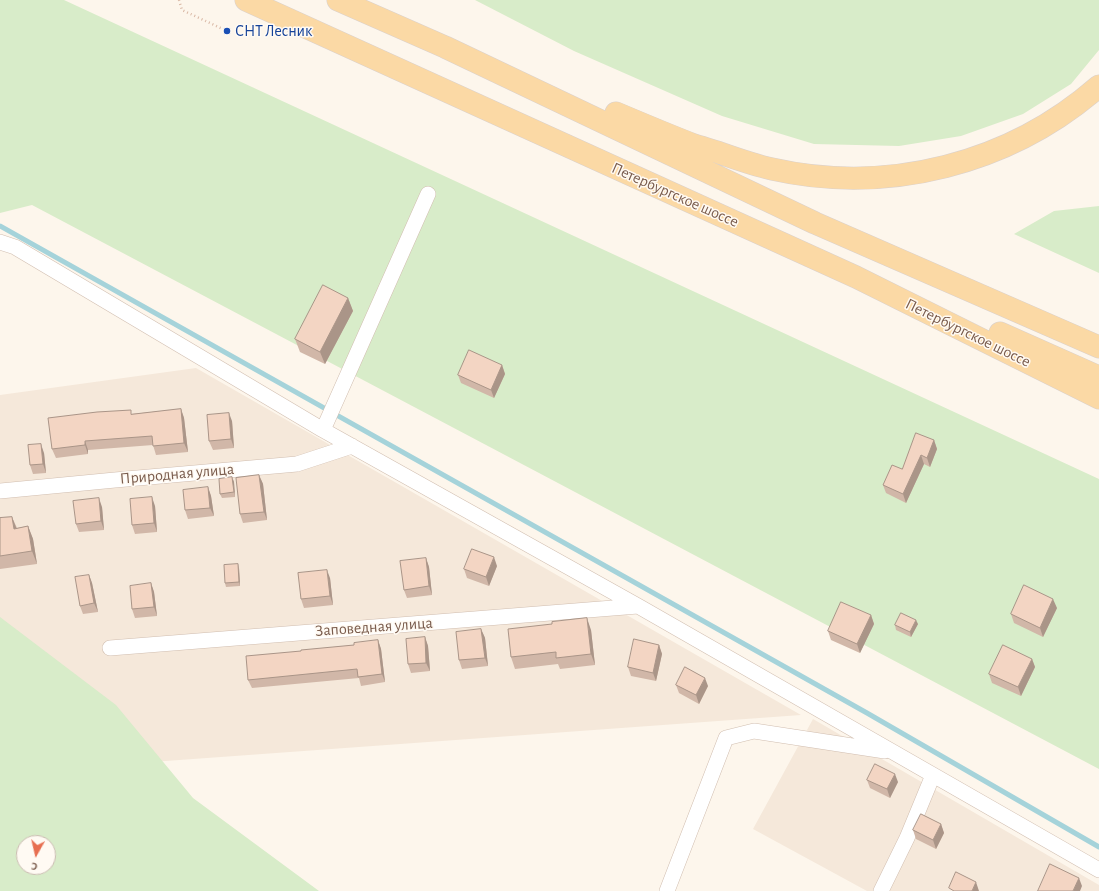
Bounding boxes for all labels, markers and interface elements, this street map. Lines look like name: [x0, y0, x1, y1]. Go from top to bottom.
place label: СНТ Лесник: [235, 21, 312, 41]
marker: СНТ Лесник: [222, 26, 232, 36]
street label: Петербургское шоссе: [609, 158, 741, 232]
street label: Петербургское шоссе: [902, 294, 1034, 372]
street label: Природная улица: [119, 459, 235, 489]
street label: Заповедная улица: [315, 613, 433, 641]
north arrow: [16, 835, 56, 875]
text: С: [31, 861, 38, 872]

